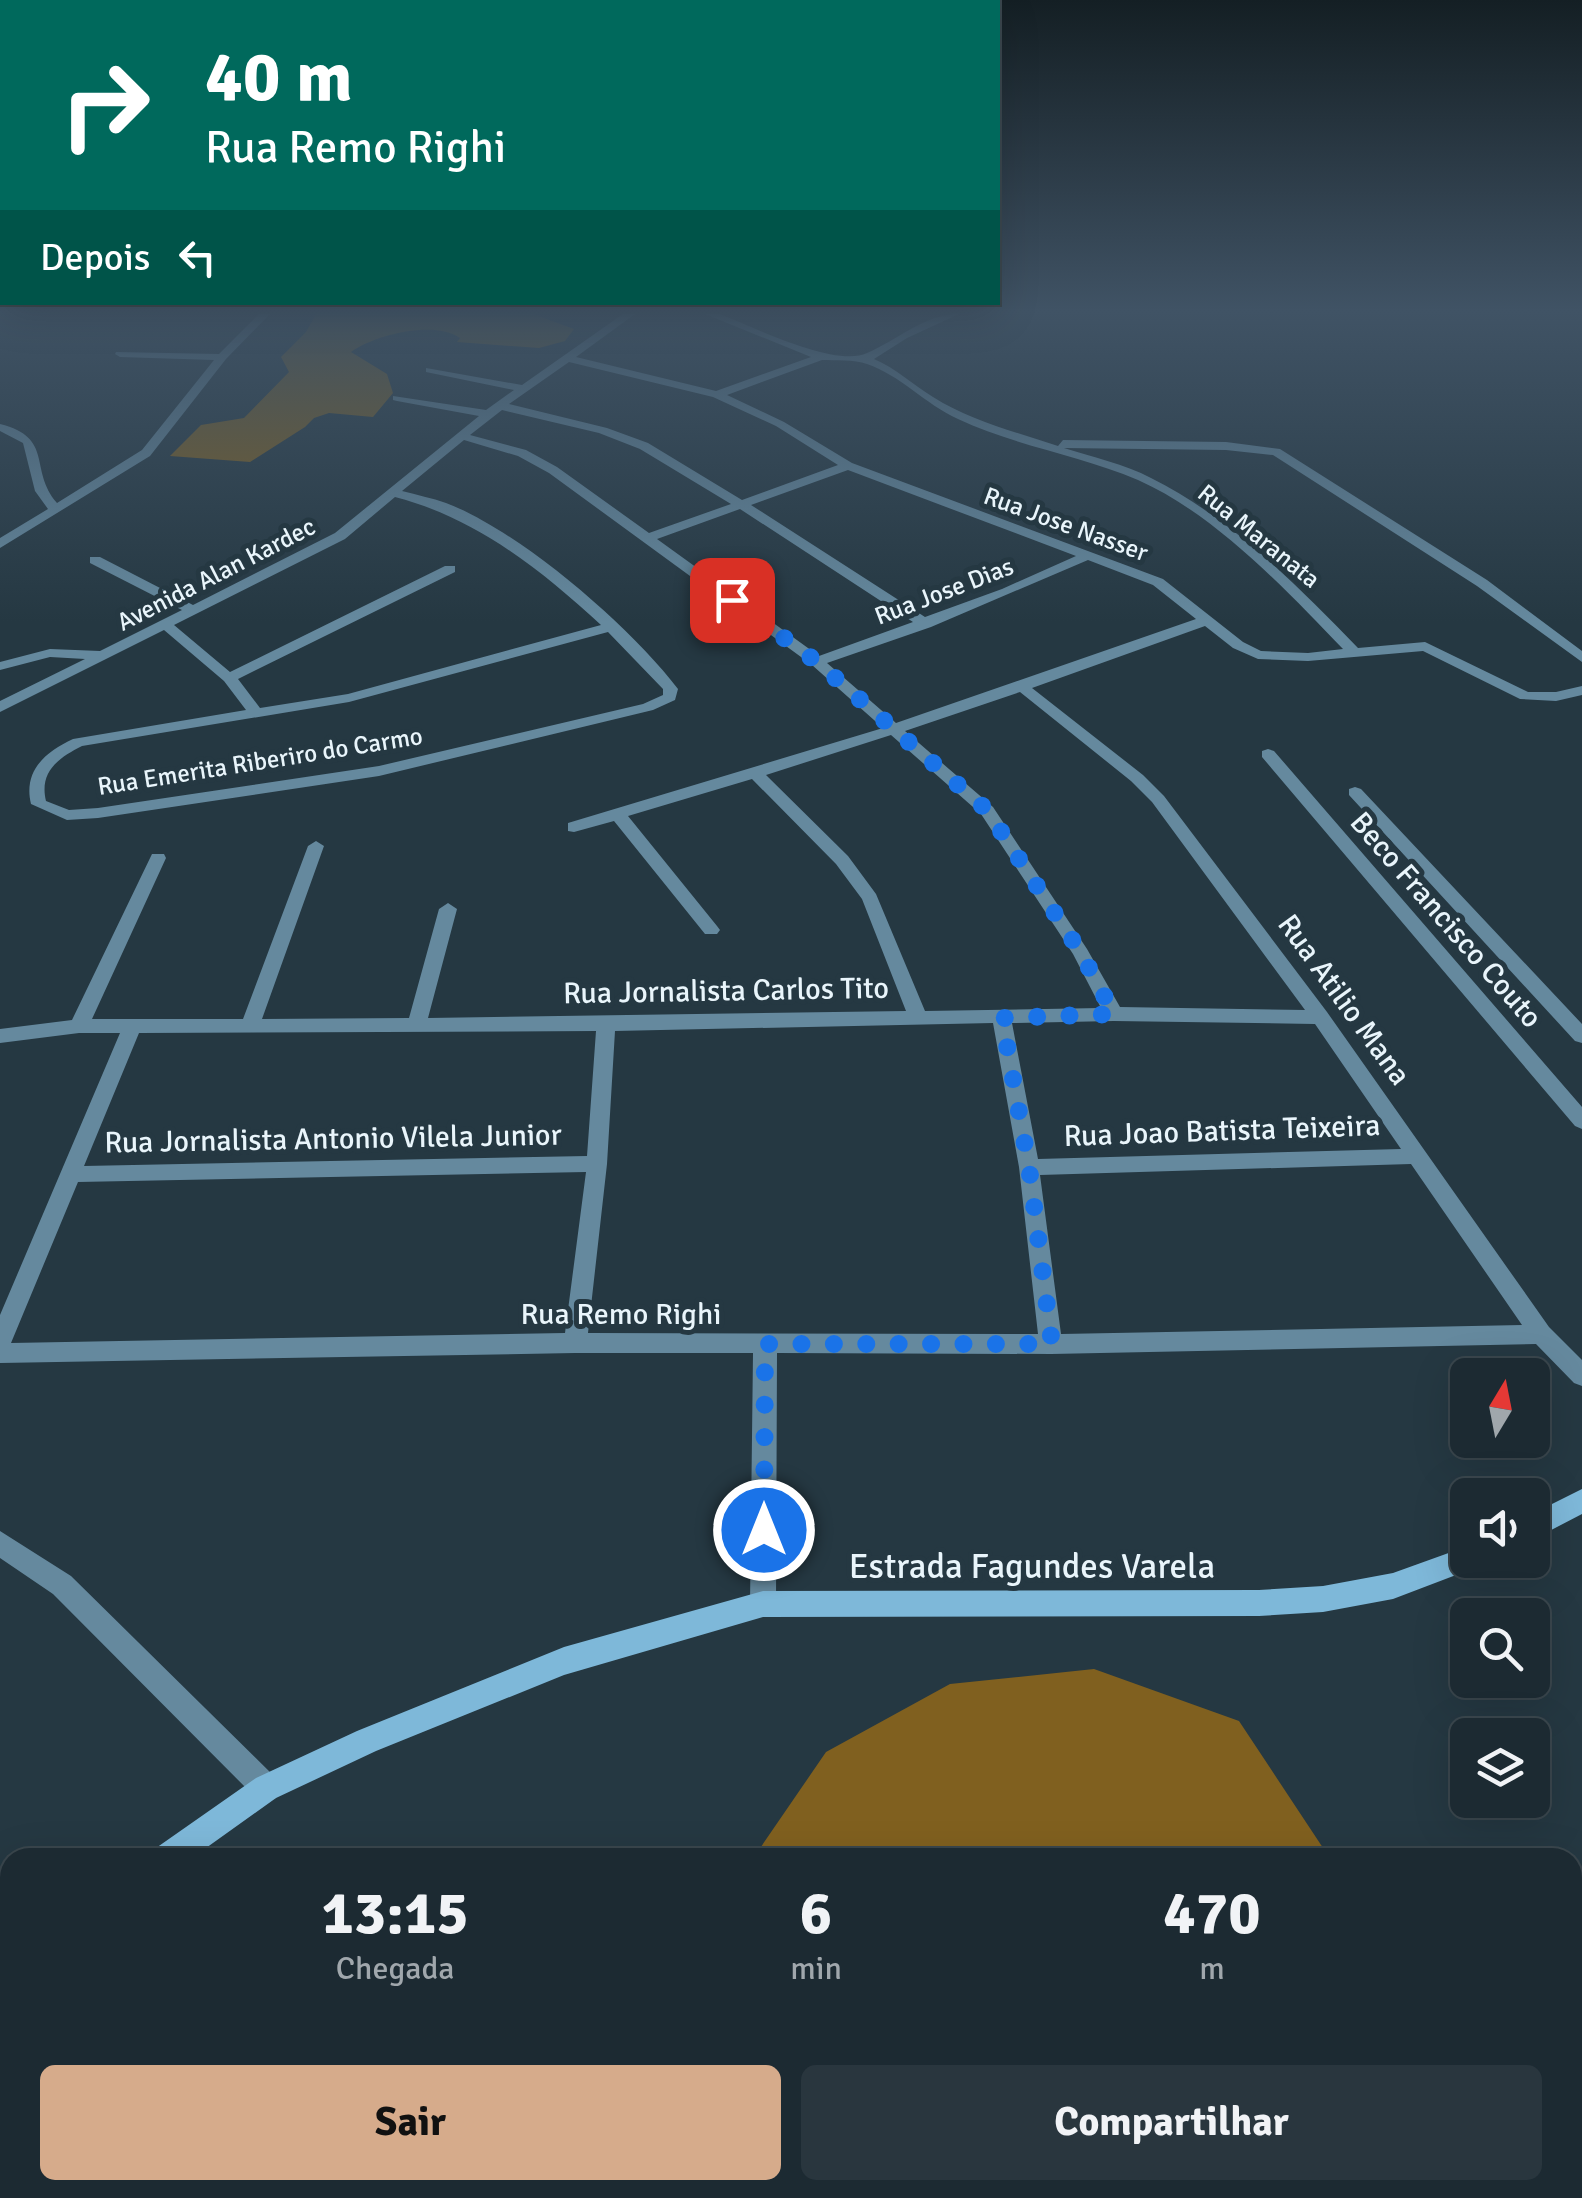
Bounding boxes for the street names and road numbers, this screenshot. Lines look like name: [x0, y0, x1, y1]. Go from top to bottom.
street label: Rua Maranata: [1192, 477, 1326, 595]
street label: Rua Jose Nasser: [980, 480, 1153, 568]
street label: Avenida Alan Kardec: [112, 511, 320, 637]
street label: Rua Jose Dias: [870, 550, 1018, 632]
street label: Rua Emerita Riberiro do Carmo: [95, 720, 425, 802]
street label: Beco Francisco Couto: [1342, 804, 1550, 1036]
street label: Rua Atilio Mana: [1270, 907, 1418, 1093]
street label: Rua Jornalista Carlos Tito: [563, 970, 889, 1012]
street label: Rua Joao Batista Teixeira: [1063, 1107, 1381, 1155]
street label: Rua Jornalista Antonio Vilela Junior: [104, 1117, 562, 1161]
street label: Rua Remo Righi: [521, 1296, 721, 1333]
street label: Estrada Fagundes Varela: [849, 1545, 1215, 1588]

